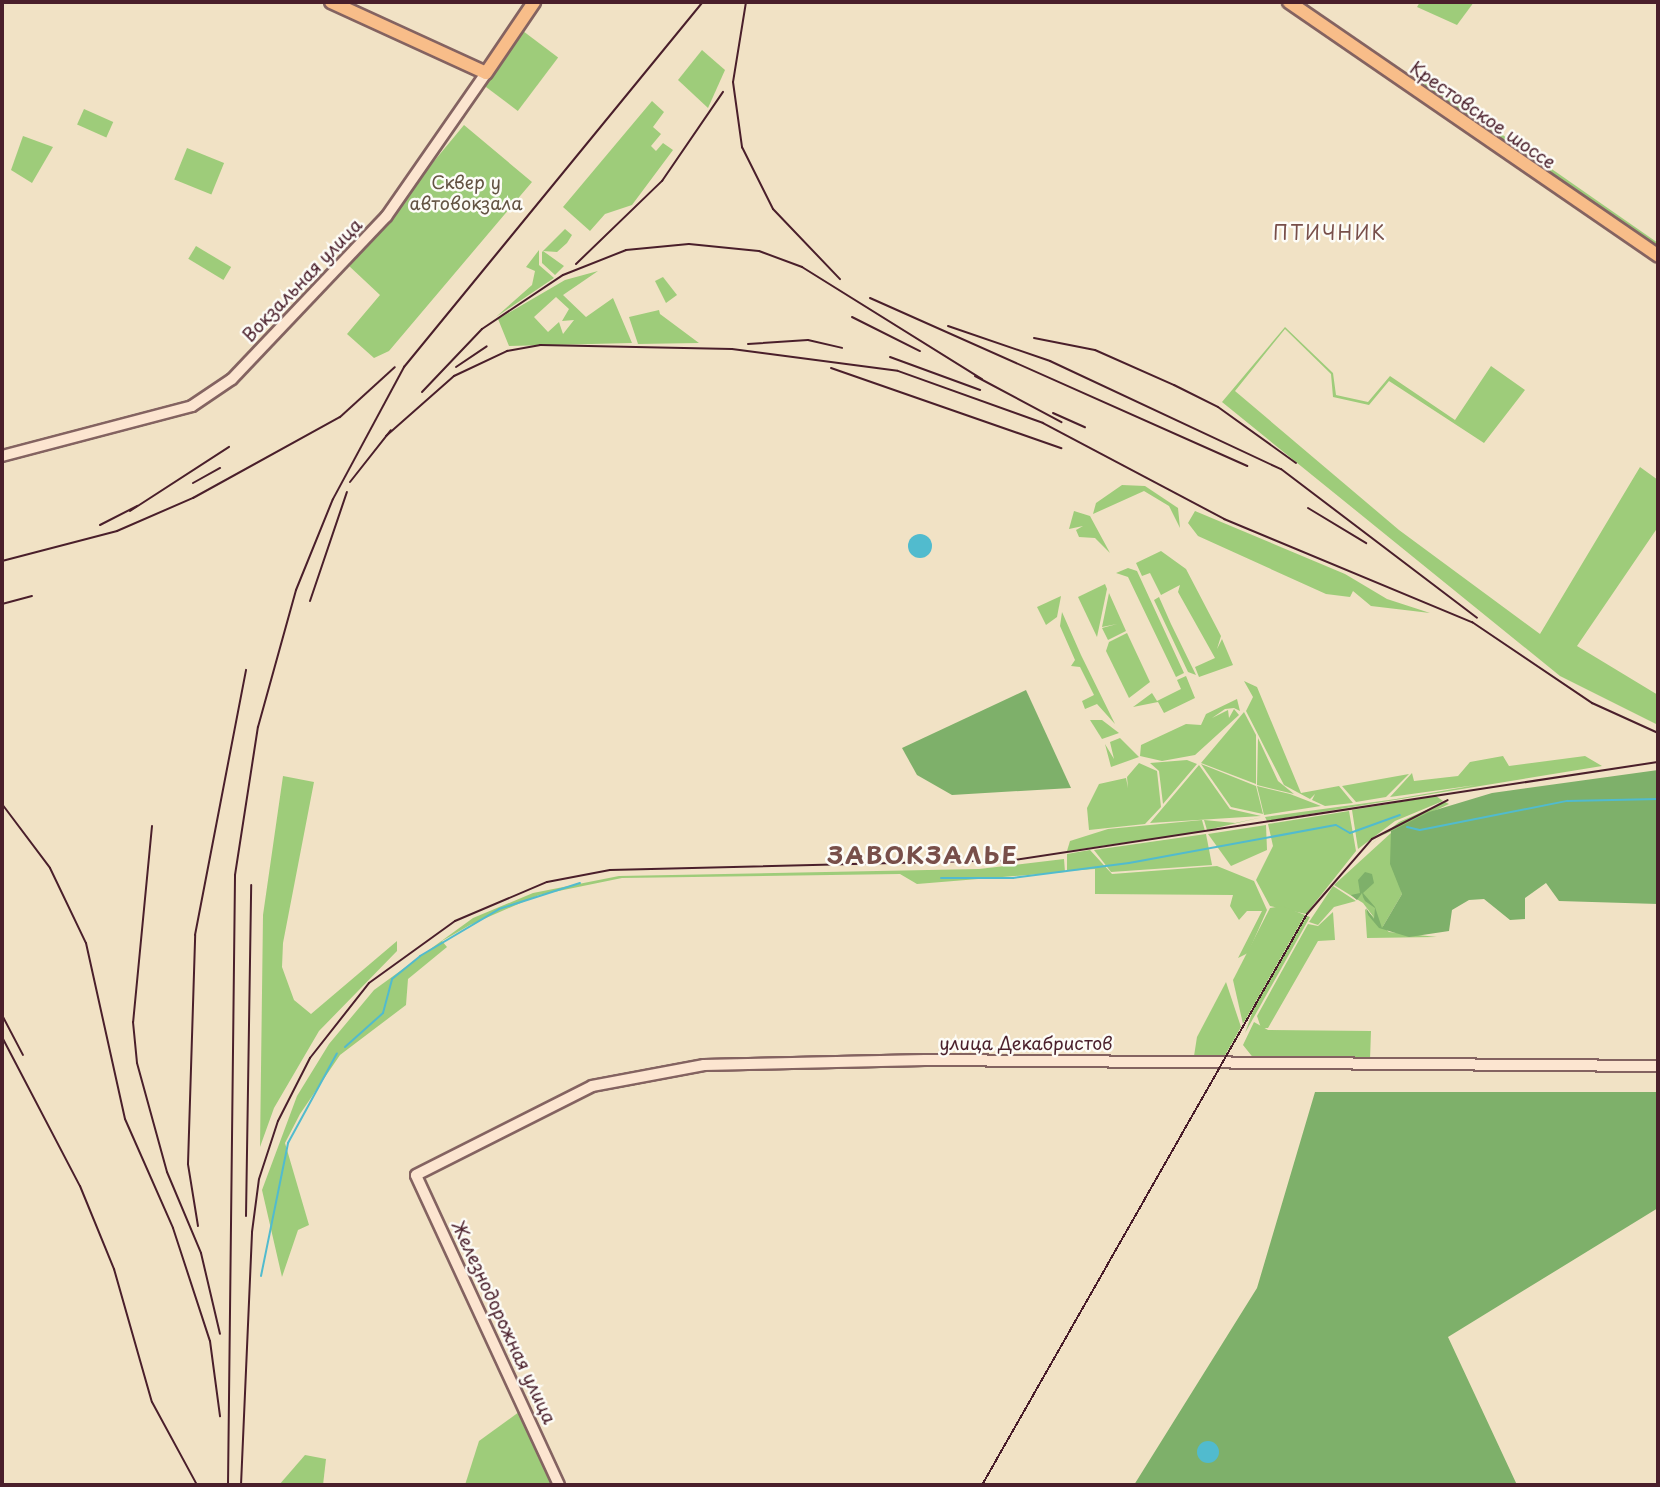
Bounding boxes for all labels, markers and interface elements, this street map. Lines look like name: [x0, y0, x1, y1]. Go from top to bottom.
street label: Крестовское шоссе: [1406, 57, 1560, 173]
park label: Сквер у автовокзала: [410, 172, 522, 214]
street label: Вокзальная улица: [237, 213, 367, 347]
district label: ПТИЧНИК: [1275, 222, 1385, 244]
district label: ЗАВОКЗАЛЬЕ: [831, 841, 1015, 869]
street label: улица Декабристов: [939, 1032, 1113, 1054]
street label: Железнодорожная улица: [447, 1216, 561, 1428]

